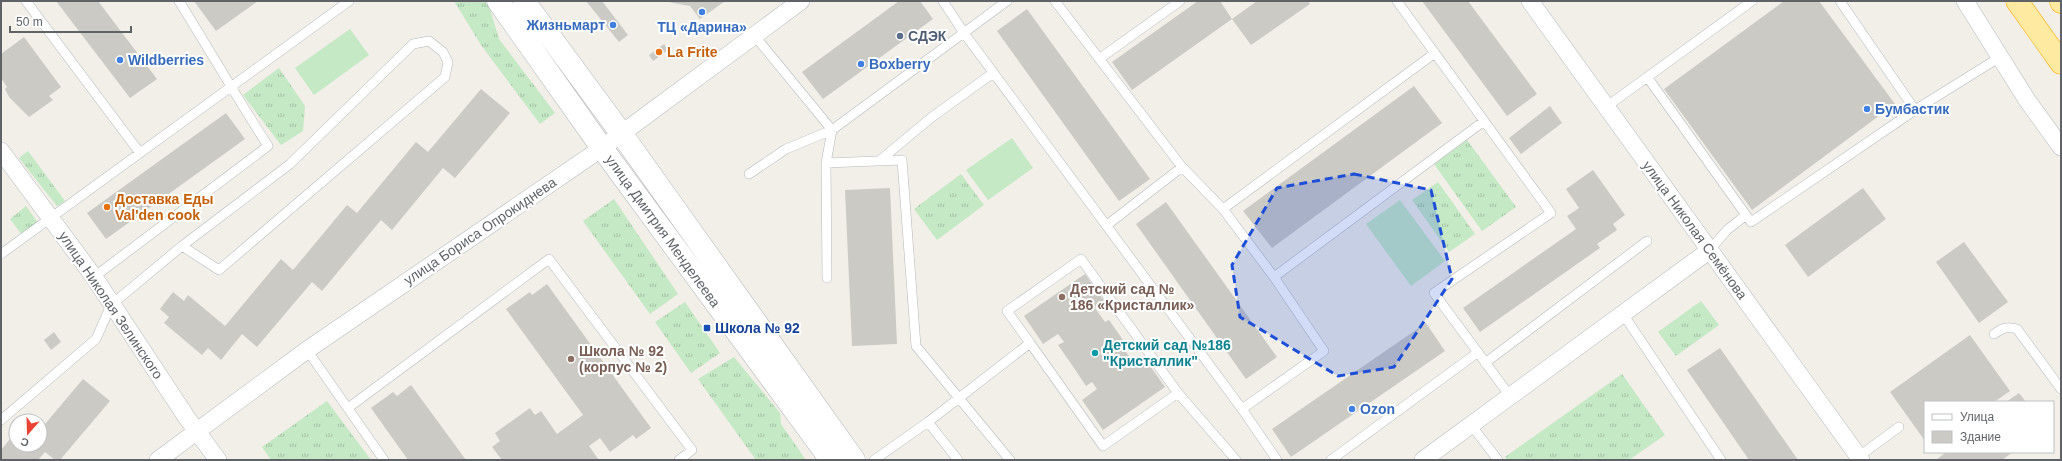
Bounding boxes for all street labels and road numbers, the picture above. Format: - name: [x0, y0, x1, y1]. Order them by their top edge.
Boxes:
- street label: улица Дмитрия Менделеева: [602, 152, 724, 310]
- street label: улица Николая Семёнова: [1639, 158, 1751, 303]
- street label: улица Бориса Опрокиднева: [401, 174, 559, 288]
- street label: улица Николая Зелинского: [56, 228, 167, 382]

